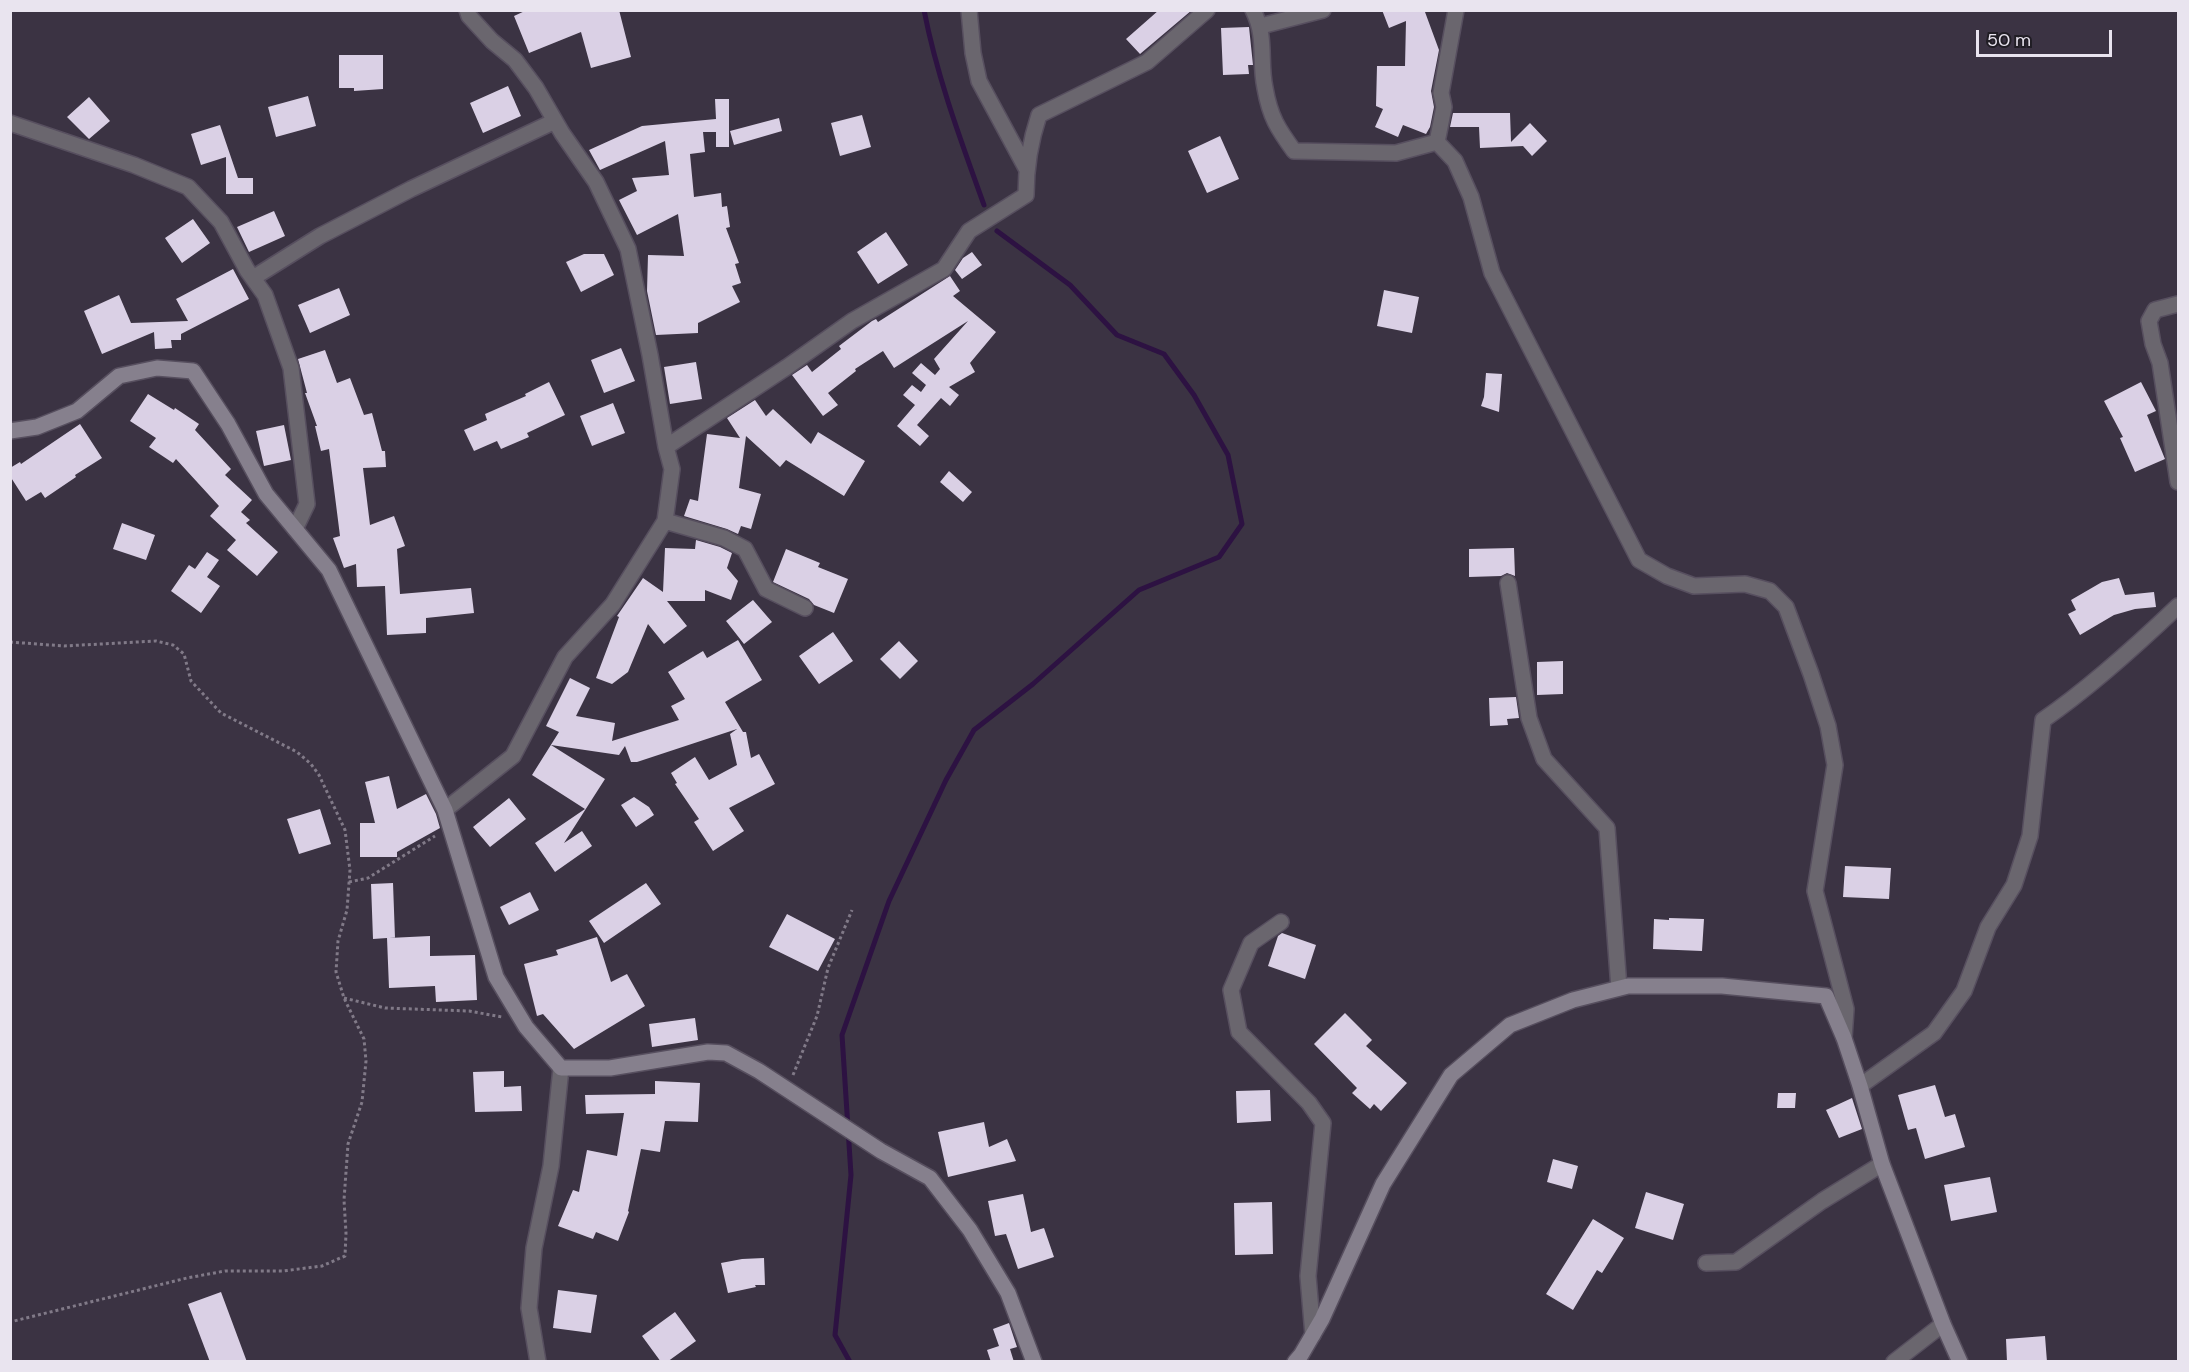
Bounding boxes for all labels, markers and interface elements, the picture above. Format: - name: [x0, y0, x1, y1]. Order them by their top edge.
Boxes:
- scale bar: [1979, 18, 2116, 56]
- text: 50 m: [1987, 28, 2031, 52]

